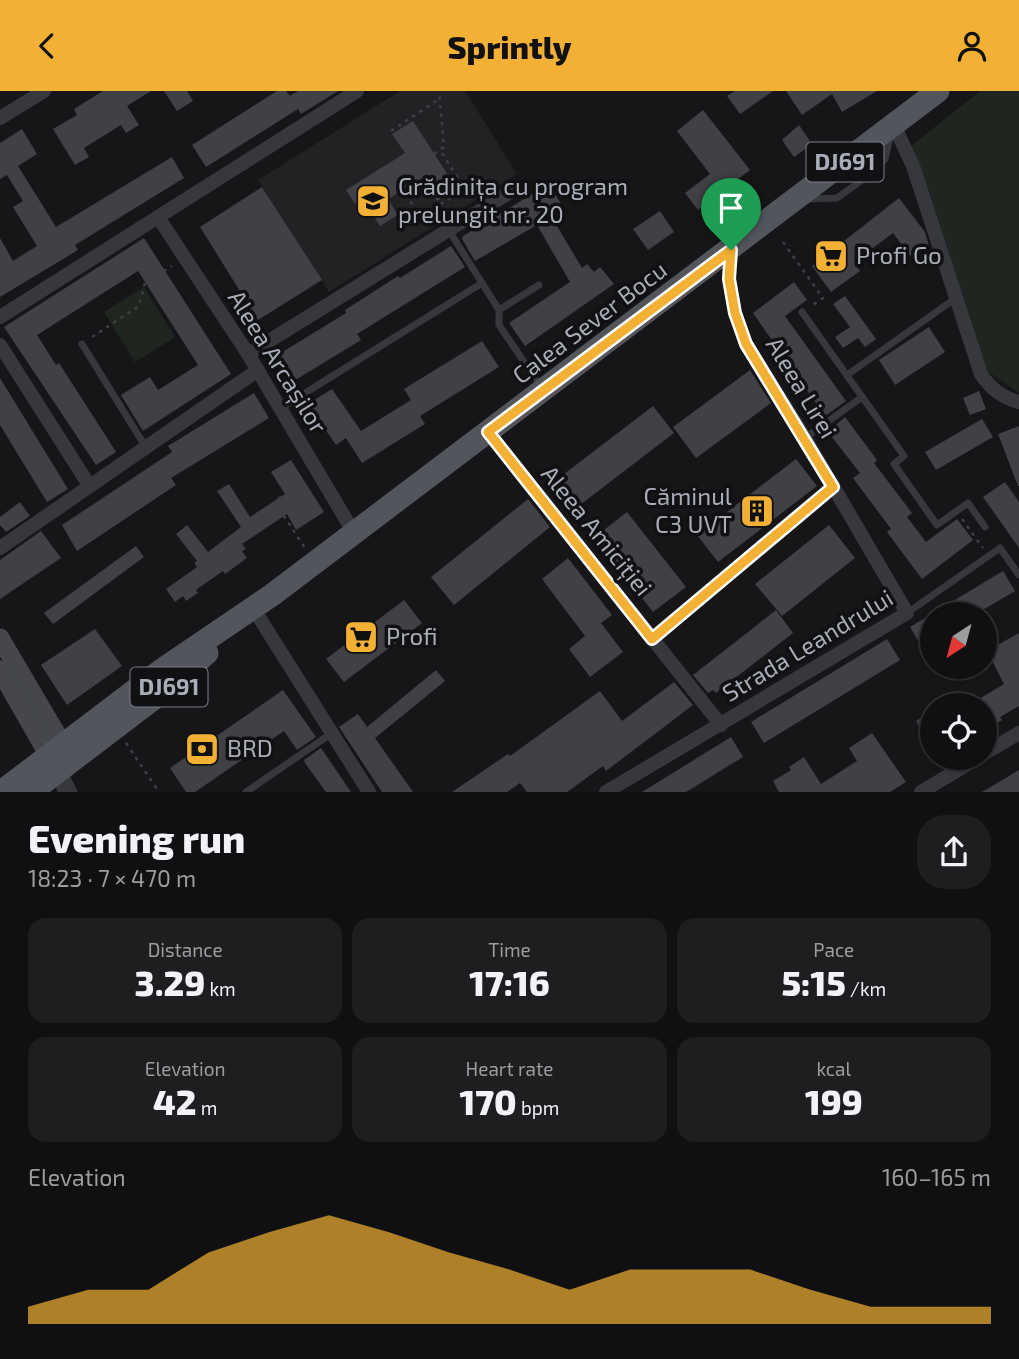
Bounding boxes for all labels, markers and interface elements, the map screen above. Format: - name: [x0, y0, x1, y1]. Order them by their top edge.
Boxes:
- icon: back: [28, 27, 66, 65]
- text: Sprintly: [447, 27, 572, 65]
- icon: person: [953, 27, 991, 65]
- road number: DJ691: [806, 143, 884, 181]
- place label: Grădinița cu program prelungit nr. 20: [398, 171, 628, 228]
- pin: [701, 178, 761, 250]
- school or university icon: Grădinița cu program prelungit nr. 20: [354, 182, 392, 220]
- icon: arrive: [712, 189, 750, 227]
- supermarket icon: Profi Go: [812, 237, 850, 275]
- place label: Profi Go: [856, 240, 942, 269]
- street label: Calea Sever Bocu: [506, 254, 672, 389]
- street label: Aleea Arcașilor: [221, 284, 334, 440]
- street label: Aleea Lirei: [761, 331, 844, 443]
- street label: Aleea Amiciției: [534, 459, 659, 602]
- place label: Căminul C3 UVT: [643, 481, 732, 538]
- building icon: Căminul C3 UVT: [738, 492, 776, 530]
- street label: Strada Leandrului: [717, 582, 898, 707]
- north arrow: [920, 602, 998, 679]
- map controls: [920, 602, 997, 770]
- supermarket icon: Profi: [342, 618, 380, 656]
- place label: Profi: [386, 621, 438, 650]
- road number: DJ691: [130, 667, 208, 707]
- button: locate: [920, 693, 997, 770]
- bank icon: BRD: [183, 730, 221, 768]
- place label: BRD: [227, 733, 273, 762]
- text: Evening run: [28, 815, 245, 861]
- button: share: [917, 815, 991, 889]
- text: 18:23 · 7 × 470 m: [28, 864, 196, 892]
- text: Distance: [148, 938, 223, 961]
- text: Time: [488, 938, 531, 961]
- text: Pace: [813, 938, 854, 961]
- text: 3.29: [135, 961, 205, 1003]
- text: 17:16: [469, 961, 550, 1003]
- text: 5:15: [781, 961, 846, 1003]
- text: km: [205, 977, 236, 1000]
- text: /km: [846, 977, 886, 1000]
- text: Elevation: [145, 1057, 225, 1080]
- text: Heart rate: [466, 1057, 553, 1080]
- text: kcal: [816, 1057, 851, 1080]
- text: 42: [153, 1080, 196, 1122]
- text: 170: [460, 1080, 517, 1122]
- text: 199: [805, 1080, 863, 1122]
- text: m: [196, 1096, 217, 1119]
- text: bpm: [517, 1096, 559, 1119]
- text: Elevation: [28, 1163, 126, 1191]
- text: 160–165 m: [882, 1163, 991, 1191]

